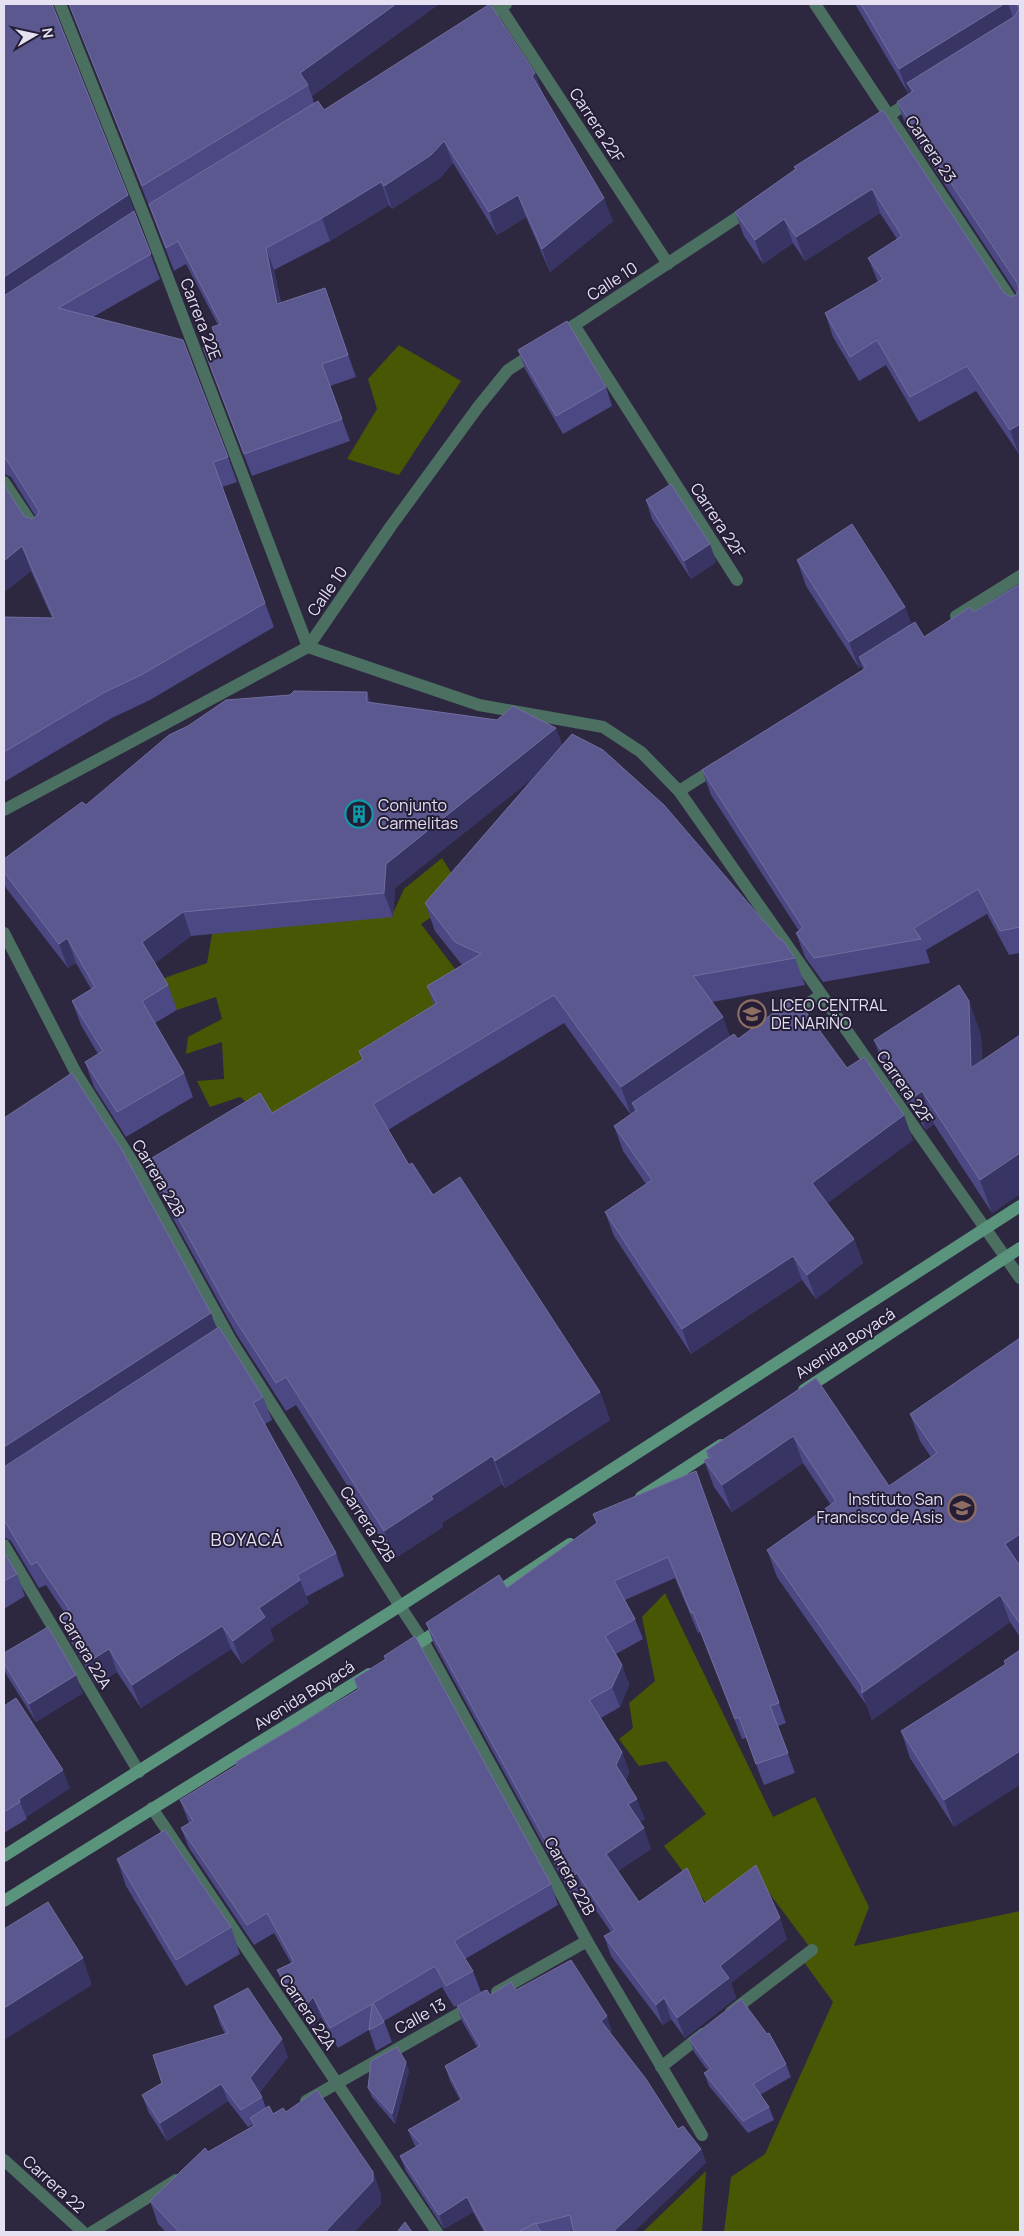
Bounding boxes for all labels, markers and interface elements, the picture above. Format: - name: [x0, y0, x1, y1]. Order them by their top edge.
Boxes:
- north arrow: [10, 10, 60, 60]
- text: N: [38, 26, 59, 39]
- street label: Carrera 22F: [565, 83, 629, 167]
- street label: Carrera 23: [900, 111, 962, 187]
- street label: Calle 10: [582, 256, 642, 306]
- street label: Carrera 22E: [175, 275, 227, 363]
- street label: Carrera 22F: [686, 478, 750, 562]
- street label: Calle 10: [302, 562, 352, 620]
- place label: Conjunto Carmelitas: [378, 794, 458, 834]
- building icon: Conjunto Carmelitas: [344, 799, 374, 829]
- place label: LICEO CENTRAL DE NARIÑO: [771, 994, 887, 1034]
- school or university icon: LICEO CENTRAL DE NARIÑO: [737, 999, 767, 1029]
- street label: Carrera 22F: [872, 1046, 938, 1128]
- street label: Carrera 22B: [127, 1135, 191, 1221]
- street label: Avenida Boyacá: [791, 1302, 899, 1384]
- street label: Carrera 22B: [335, 1482, 401, 1566]
- place label: Instituto San Francisco de Asis: [816, 1488, 943, 1528]
- school or university icon: Instituto San Francisco de Asis: [947, 1493, 977, 1523]
- district label: BOYACÁ: [210, 1527, 284, 1551]
- street label: Carrera 22A: [53, 1607, 117, 1693]
- street label: Avenida Boyacá: [249, 1655, 359, 1735]
- street label: Carrera 22B: [539, 1833, 601, 1919]
- street label: Carrera 22A: [275, 1970, 341, 2054]
- street label: Calle 13: [390, 1993, 450, 2039]
- street label: Carrera 22: [18, 2150, 90, 2218]

